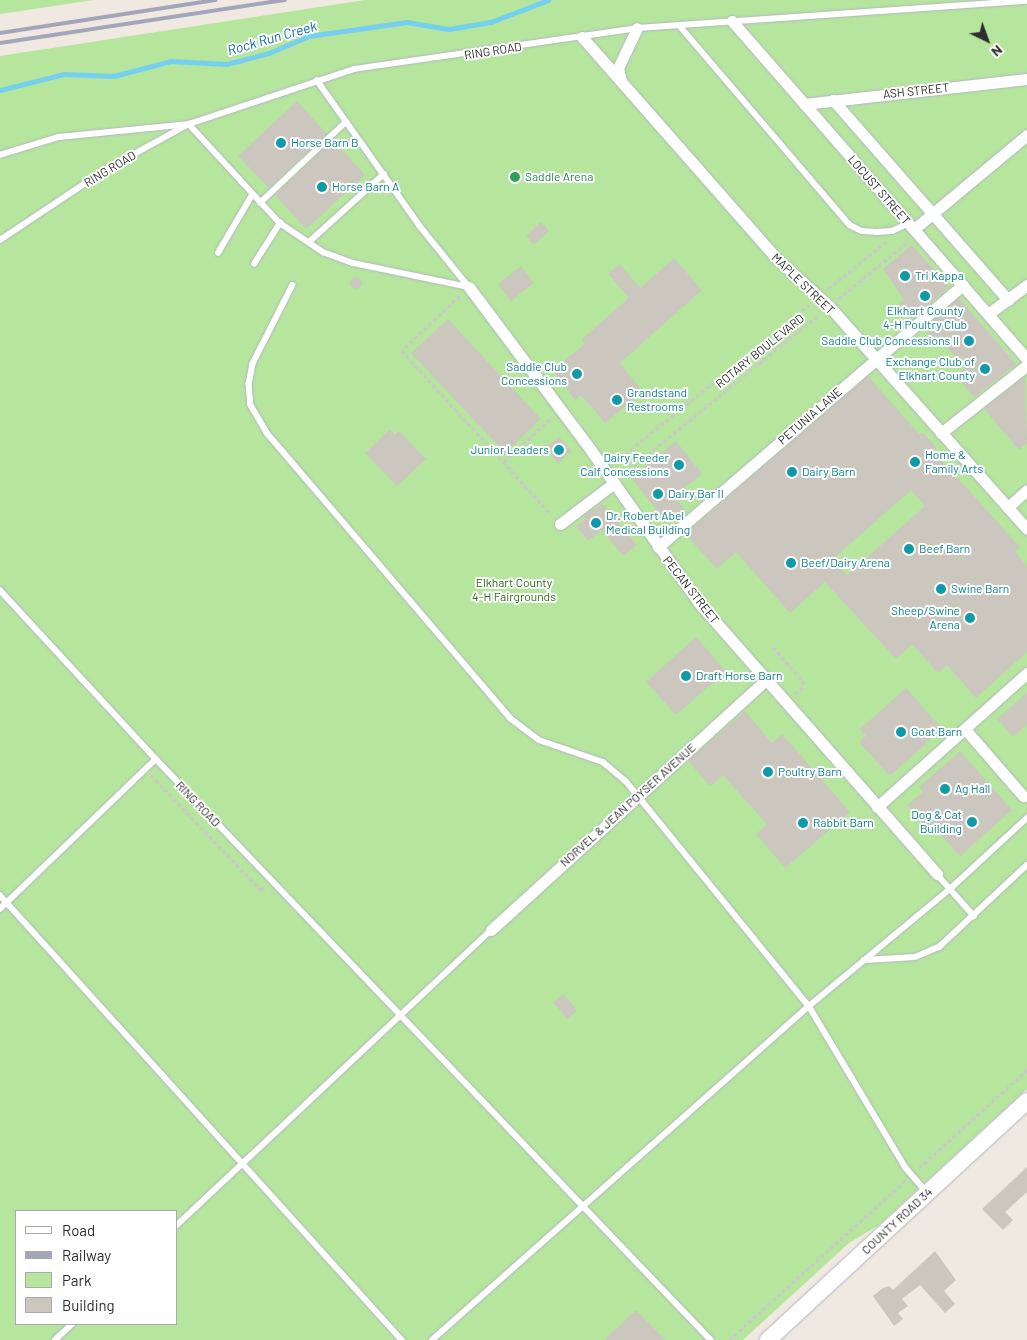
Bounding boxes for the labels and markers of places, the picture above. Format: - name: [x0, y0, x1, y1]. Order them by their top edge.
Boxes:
- place label: Horse Barn B: [291, 136, 359, 150]
- marker: Horse Barn B: [275, 137, 287, 149]
- place label: Saddle Arena: [525, 170, 593, 184]
- marker: Saddle Arena: [509, 171, 521, 183]
- place label: Horse Barn A: [332, 180, 399, 194]
- marker: Horse Barn A: [316, 181, 328, 193]
- place label: Tri Kappa: [915, 269, 964, 283]
- marker: Tri Kappa: [899, 270, 911, 282]
- marker: Elkhart County 4-H Poultry Club: [919, 290, 931, 302]
- place label: Elkhart County 4-H Poultry Club: [883, 304, 967, 332]
- place label: Saddle Club Concessions II: [821, 334, 959, 348]
- marker: Saddle Club Concessions II: [963, 335, 975, 347]
- place label: Exchange Club of Elkhart County: [886, 355, 975, 383]
- place label: Saddle Club Concessions: [501, 360, 567, 388]
- marker: Exchange Club of Elkhart County: [979, 363, 991, 375]
- marker: Saddle Club Concessions: [571, 368, 583, 380]
- place label: Grandstand Restrooms: [627, 386, 687, 414]
- marker: Grandstand Restrooms: [611, 394, 623, 406]
- place label: Junior Leaders: [470, 443, 549, 457]
- marker: Junior Leaders: [553, 444, 565, 456]
- place label: Home & Family Arts: [925, 448, 983, 476]
- place label: Dairy Feeder Calf Concessions: [580, 451, 669, 479]
- marker: Home & Family Arts: [909, 456, 921, 468]
- marker: Dairy Feeder Calf Concessions: [673, 459, 685, 471]
- place label: Dairy Barn: [802, 465, 856, 479]
- marker: Dairy Barn: [786, 466, 798, 478]
- place label: Dairy Bar II: [668, 487, 724, 501]
- marker: Dairy Bar II: [652, 488, 664, 500]
- place label: Dr. Robert Abel Medical Building: [606, 509, 690, 537]
- marker: Dr. Robert Abel Medical Building: [590, 517, 602, 529]
- place label: Beef Barn: [919, 542, 970, 556]
- marker: Beef Barn: [903, 543, 915, 555]
- place label: Beef/Dairy Arena: [801, 556, 890, 570]
- marker: Beef/Dairy Arena: [785, 557, 797, 569]
- place label: Swine Barn: [951, 582, 1009, 596]
- marker: Swine Barn: [935, 583, 947, 595]
- place label: Sheep/Swine Arena: [891, 604, 960, 632]
- marker: Sheep/Swine Arena: [964, 612, 976, 624]
- place label: Draft Horse Barn: [696, 669, 783, 683]
- marker: Draft Horse Barn: [680, 670, 692, 682]
- place label: Goat Barn: [911, 725, 962, 739]
- marker: Goat Barn: [895, 726, 907, 738]
- place label: Poultry Barn: [778, 765, 842, 779]
- marker: Poultry Barn: [762, 766, 774, 778]
- place label: Ag Hall: [955, 782, 990, 796]
- marker: Ag Hall: [939, 783, 951, 795]
- place label: Dog & Cat Building: [911, 808, 962, 836]
- place label: Rabbit Barn: [813, 816, 874, 830]
- marker: Dog & Cat Building: [966, 816, 978, 828]
- marker: Rabbit Barn: [797, 817, 809, 829]

